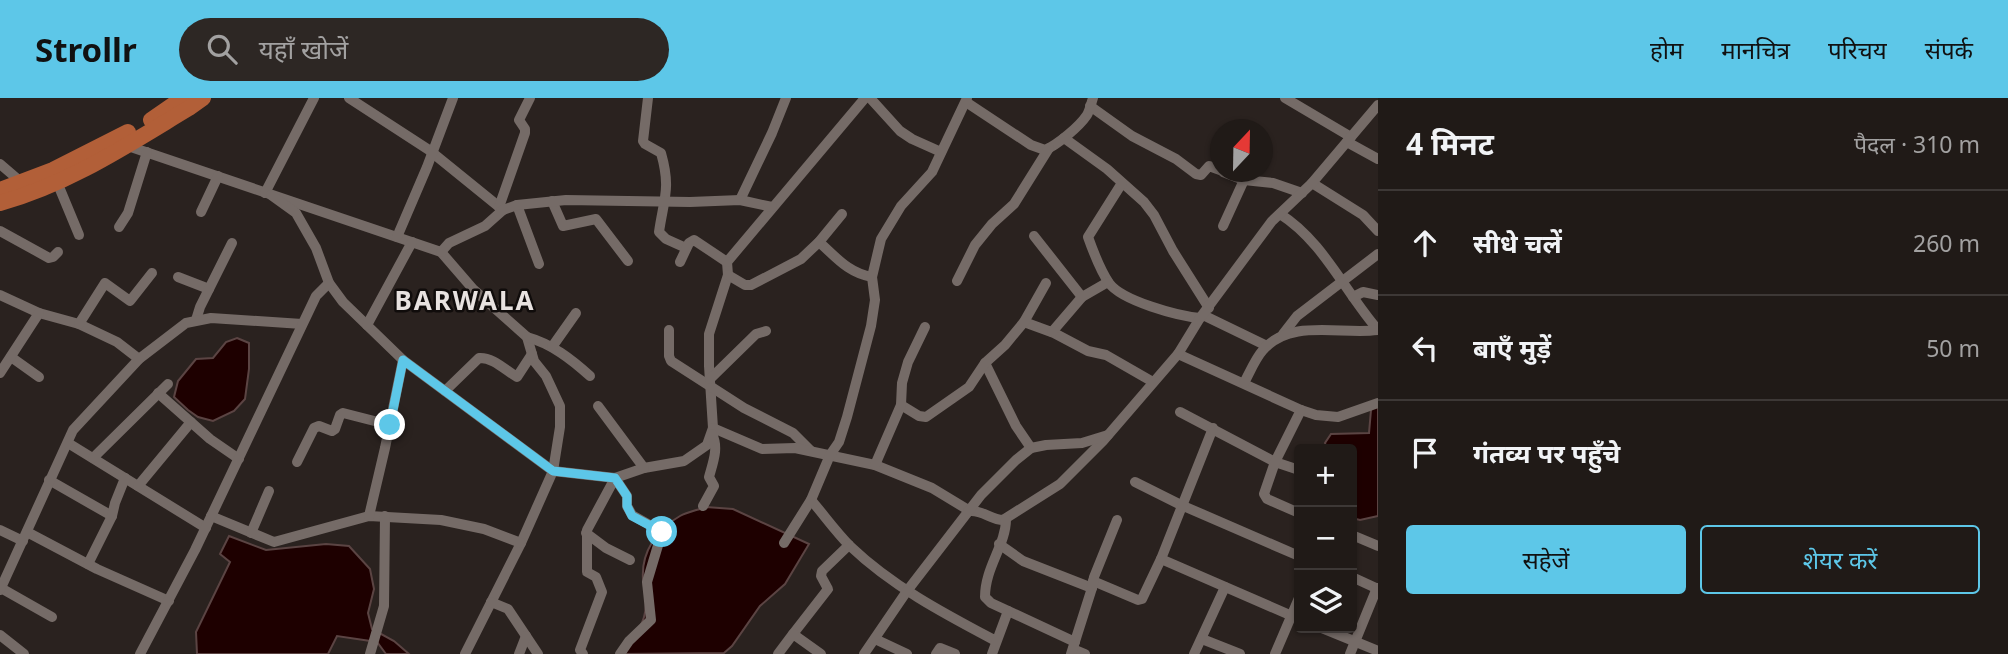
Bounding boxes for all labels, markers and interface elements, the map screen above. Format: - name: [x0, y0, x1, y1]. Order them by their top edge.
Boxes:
- search box: [179, 18, 669, 81]
- text: Strollr: [35, 27, 137, 72]
- icon: search: [203, 30, 241, 68]
- text: यहाँ खोजें: [259, 31, 348, 67]
- text: होम: [1650, 33, 1683, 66]
- text: मानचित्र: [1721, 33, 1790, 66]
- text: परिचय: [1828, 33, 1887, 66]
- text: संपर्क: [1925, 33, 1973, 66]
- north arrow: [1210, 119, 1273, 182]
- text: 4 मिनट: [1406, 123, 1494, 164]
- text: पैदल · 310 m: [1854, 128, 1980, 160]
- icon: ahead: [1406, 224, 1444, 262]
- text: सीधे चलें: [1473, 225, 1562, 261]
- text: 260 m: [1913, 227, 1980, 259]
- district label: BARWALA: [395, 282, 535, 318]
- icon: left: [1406, 329, 1444, 367]
- text: बाएँ मुड़ें: [1473, 330, 1551, 366]
- text: 50 m: [1926, 332, 1980, 364]
- route end: [374, 409, 405, 440]
- icon: arrive: [1406, 434, 1444, 472]
- text: गंतव्य पर पहुँचे: [1473, 435, 1620, 471]
- map controls: [1294, 444, 1357, 633]
- button: +: [1294, 444, 1357, 507]
- button: −: [1294, 507, 1357, 570]
- route start: [646, 516, 677, 547]
- button: सहेजें: [1406, 525, 1686, 594]
- button: शेयर करें: [1700, 525, 1980, 594]
- button: layers: [1294, 570, 1357, 633]

